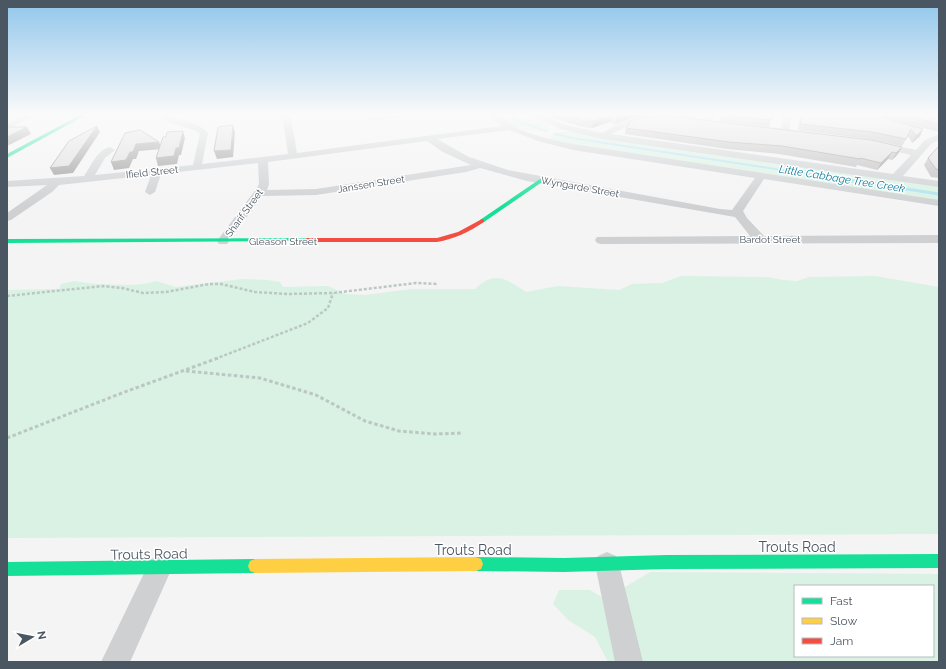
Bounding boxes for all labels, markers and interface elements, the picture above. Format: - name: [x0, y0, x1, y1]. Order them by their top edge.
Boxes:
- water label: Little Cabbage Tree Creek: [778, 163, 906, 195]
- street label: Ifield Street: [125, 164, 179, 180]
- street label: Janssen Street: [337, 173, 406, 195]
- street label: Wyngarde Street: [540, 175, 620, 199]
- street label: Sharif Street: [223, 186, 265, 239]
- street label: Bardot Street: [739, 234, 801, 245]
- street label: Gleason Street: [249, 236, 318, 247]
- street label: Trouts Road: [758, 539, 836, 555]
- street label: Trouts Road: [434, 542, 512, 558]
- street label: Trouts Road: [110, 545, 188, 563]
- legend: [794, 585, 934, 657]
- text: Fast: [830, 594, 853, 608]
- text: Slow: [830, 614, 857, 628]
- north arrow: [12, 617, 52, 657]
- text: N: [34, 630, 48, 641]
- text: Jam: [830, 634, 853, 648]

